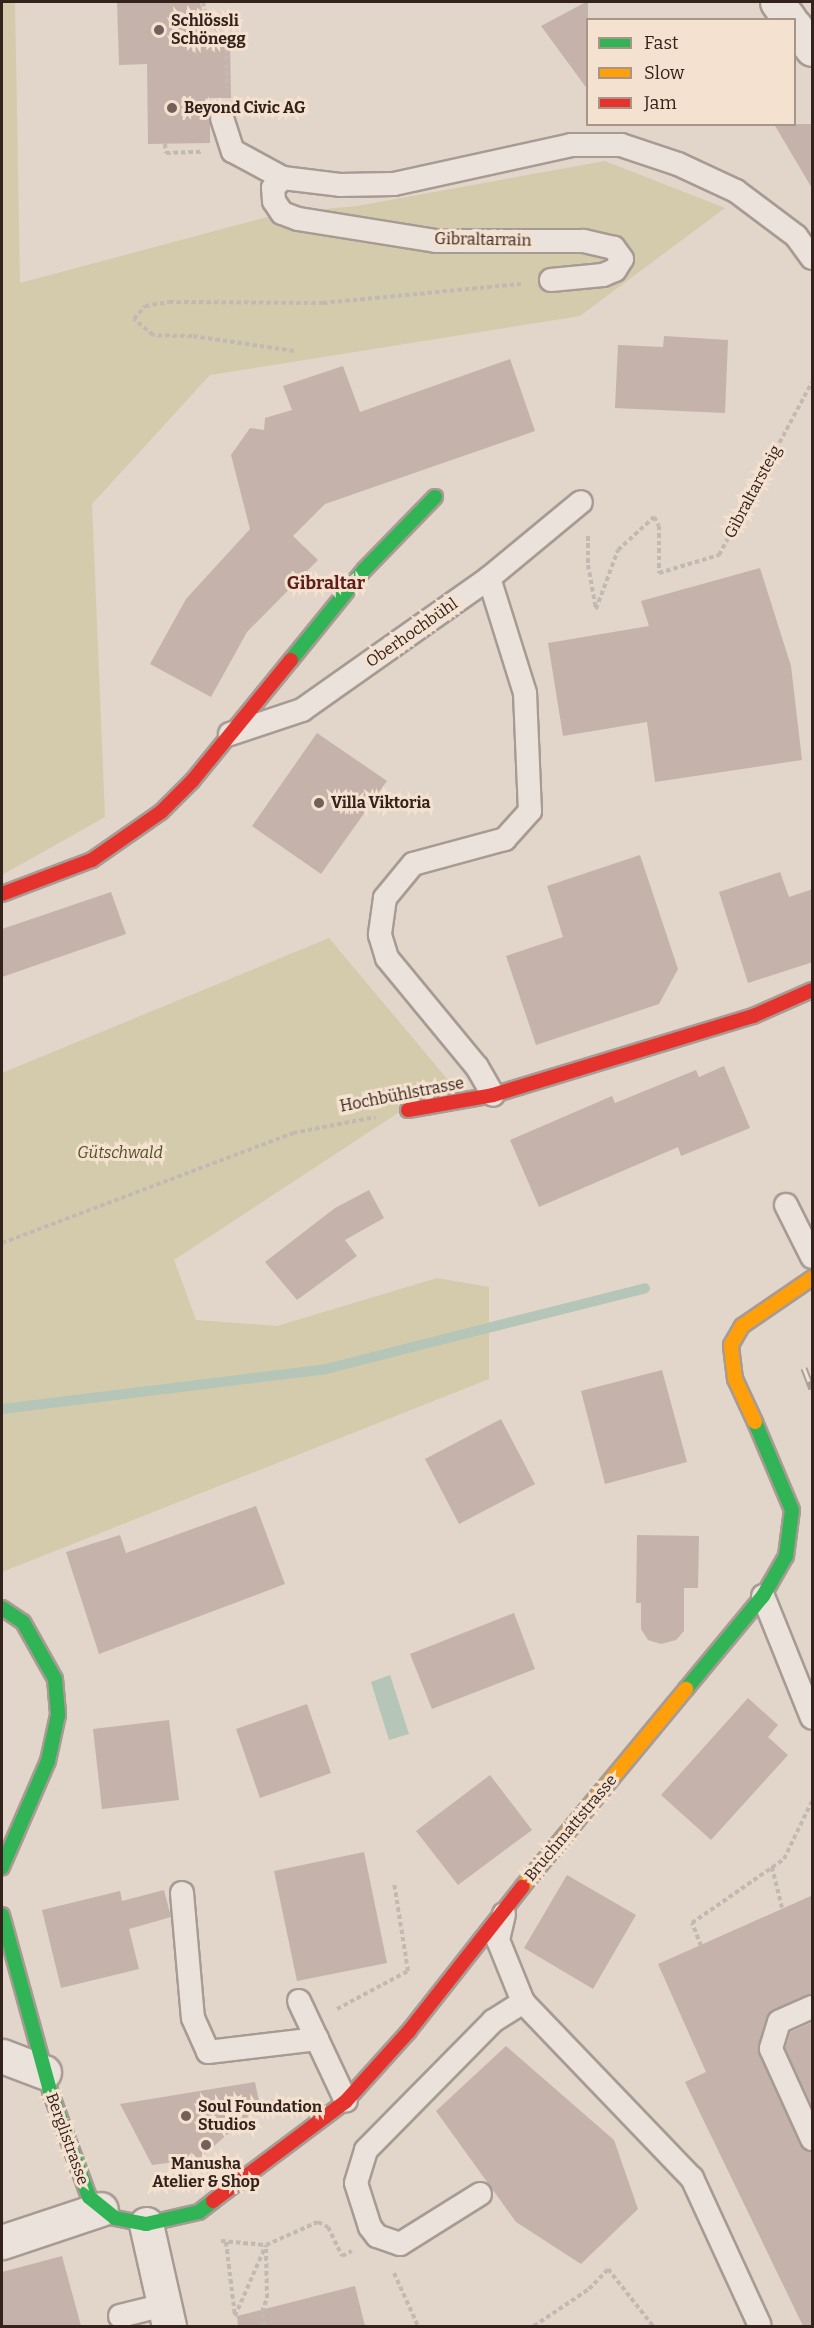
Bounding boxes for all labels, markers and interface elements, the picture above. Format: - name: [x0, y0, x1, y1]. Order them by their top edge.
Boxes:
- place label: Schlössli Schönegg: [171, 11, 246, 49]
- legend: [586, 18, 796, 126]
- marker: Schlössli Schönegg: [152, 23, 166, 37]
- text: Fast: [644, 32, 679, 54]
- text: Slow: [644, 62, 684, 84]
- text: Jam: [644, 92, 677, 114]
- place label: Beyond Civic AG: [184, 98, 305, 118]
- marker: Beyond Civic AG: [165, 101, 179, 115]
- street label: Gibraltarrain: [434, 230, 532, 250]
- street label: Gibraltarsteig: [720, 442, 786, 542]
- district label: Gibraltar: [287, 572, 365, 594]
- street label: Oberhochbühl: [363, 594, 461, 672]
- place label: Villa Viktoria: [331, 793, 430, 813]
- marker: Villa Viktoria: [312, 796, 326, 810]
- street label: Hochbühlstrasse: [338, 1074, 466, 1116]
- park label: Gütschwald: [77, 1143, 163, 1163]
- street label: Bruchmattstrasse: [521, 1771, 621, 1885]
- street label: Berglistrasse: [41, 2090, 93, 2188]
- place label: Soul Foundation Studios: [198, 2097, 322, 2135]
- marker: Soul Foundation Studios: [179, 2109, 193, 2123]
- marker: Manusha Atelier & Shop: [199, 2138, 213, 2152]
- place label: Manusha Atelier & Shop: [152, 2154, 260, 2192]

